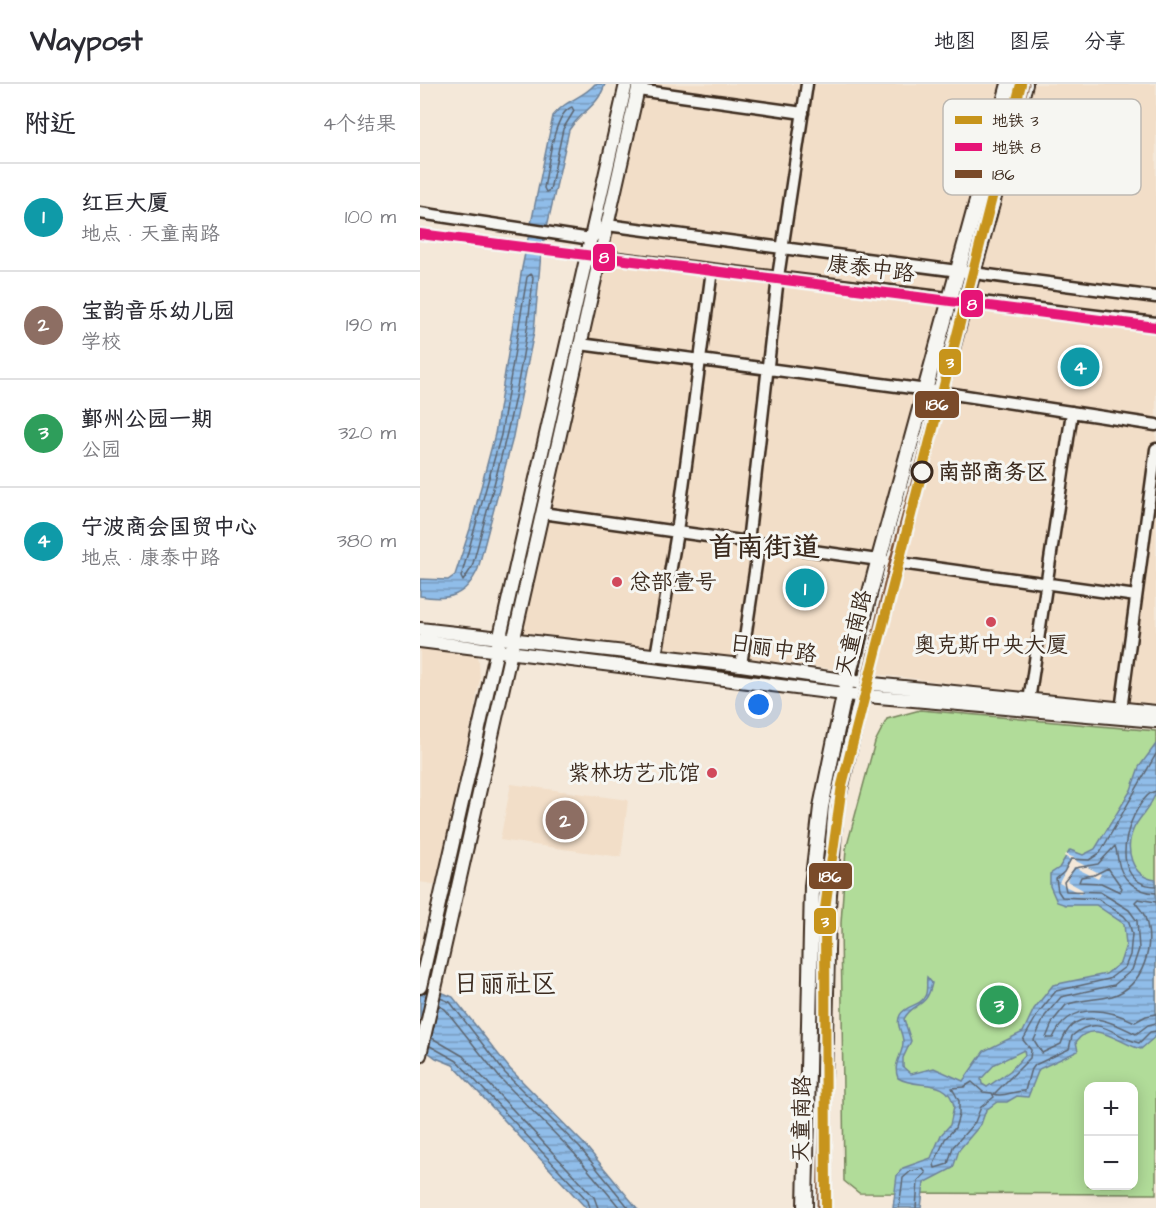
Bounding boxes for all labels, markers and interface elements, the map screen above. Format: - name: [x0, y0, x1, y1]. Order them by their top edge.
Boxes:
- text: Waypost: [30, 22, 143, 61]
- text: 地图: [934, 27, 976, 56]
- text: 图层: [1009, 27, 1051, 56]
- text: 分享: [1084, 27, 1126, 56]
- legend: [943, 99, 1141, 195]
- text: 附近: [24, 106, 76, 142]
- text: 4个结果: [322, 110, 396, 138]
- text: 地铁 3: [992, 110, 1039, 132]
- text: 地铁 8: [992, 137, 1041, 159]
- text: 186: [992, 164, 1014, 186]
- text: 红巨大厦: [81, 188, 169, 219]
- text: 1: [42, 203, 45, 231]
- text: 100 m: [345, 203, 396, 231]
- text: 地点 · 天童南路: [81, 220, 220, 248]
- line badge: 8: [592, 243, 616, 272]
- text: 8: [599, 247, 610, 269]
- street label: 康泰中路: [825, 248, 917, 290]
- line badge: 8: [960, 289, 984, 318]
- text: 8: [967, 294, 978, 316]
- text: 宝韵音乐幼儿园: [81, 296, 235, 327]
- text: 2: [38, 311, 49, 339]
- text: 190 m: [346, 311, 396, 339]
- text: 学校: [81, 328, 121, 356]
- pin: 4: [1060, 344, 1100, 390]
- line badge: 3: [938, 348, 962, 376]
- text: 3: [945, 352, 955, 374]
- line badge: 186: [914, 390, 960, 419]
- text: 186: [926, 394, 948, 416]
- text: 鄞州公园一期: [81, 404, 213, 435]
- text: 3: [38, 419, 49, 447]
- text: 320 m: [338, 419, 396, 447]
- text: 公园: [81, 436, 121, 464]
- place label: 南部商务区: [938, 457, 1048, 488]
- marker: 南部商务区: [911, 461, 933, 483]
- text: 宁波商会国贸中心: [81, 512, 257, 543]
- text: 4: [37, 527, 50, 555]
- text: 380 m: [337, 527, 396, 555]
- district label: 首南街道: [708, 528, 820, 567]
- text: 地点 · 康泰中路: [81, 544, 220, 572]
- pin: 1: [786, 566, 824, 610]
- place label: 总部壹号: [629, 567, 717, 598]
- marker: 总部壹号: [610, 575, 624, 589]
- street label: 天童南路: [828, 587, 880, 679]
- marker: 奥克斯中央大厦: [984, 615, 998, 629]
- street label: 日丽中路: [727, 628, 819, 670]
- place label: 奥克斯中央大厦: [914, 630, 1068, 661]
- your location: [744, 690, 773, 719]
- place label: 紫林坊艺术馆: [568, 758, 700, 789]
- marker: 紫林坊艺术馆: [705, 766, 719, 780]
- pin: 2: [546, 798, 584, 842]
- line badge: 186: [808, 862, 853, 890]
- text: 186: [819, 866, 841, 888]
- line badge: 3: [813, 907, 837, 935]
- text: 3: [820, 911, 830, 933]
- district label: 日丽社区: [453, 966, 557, 1002]
- pin: 3: [980, 982, 1018, 1028]
- street label: 天童南路: [786, 1075, 818, 1163]
- map controls: [1084, 1082, 1138, 1190]
- button: +: [1084, 1082, 1138, 1136]
- button: −: [1084, 1136, 1138, 1190]

